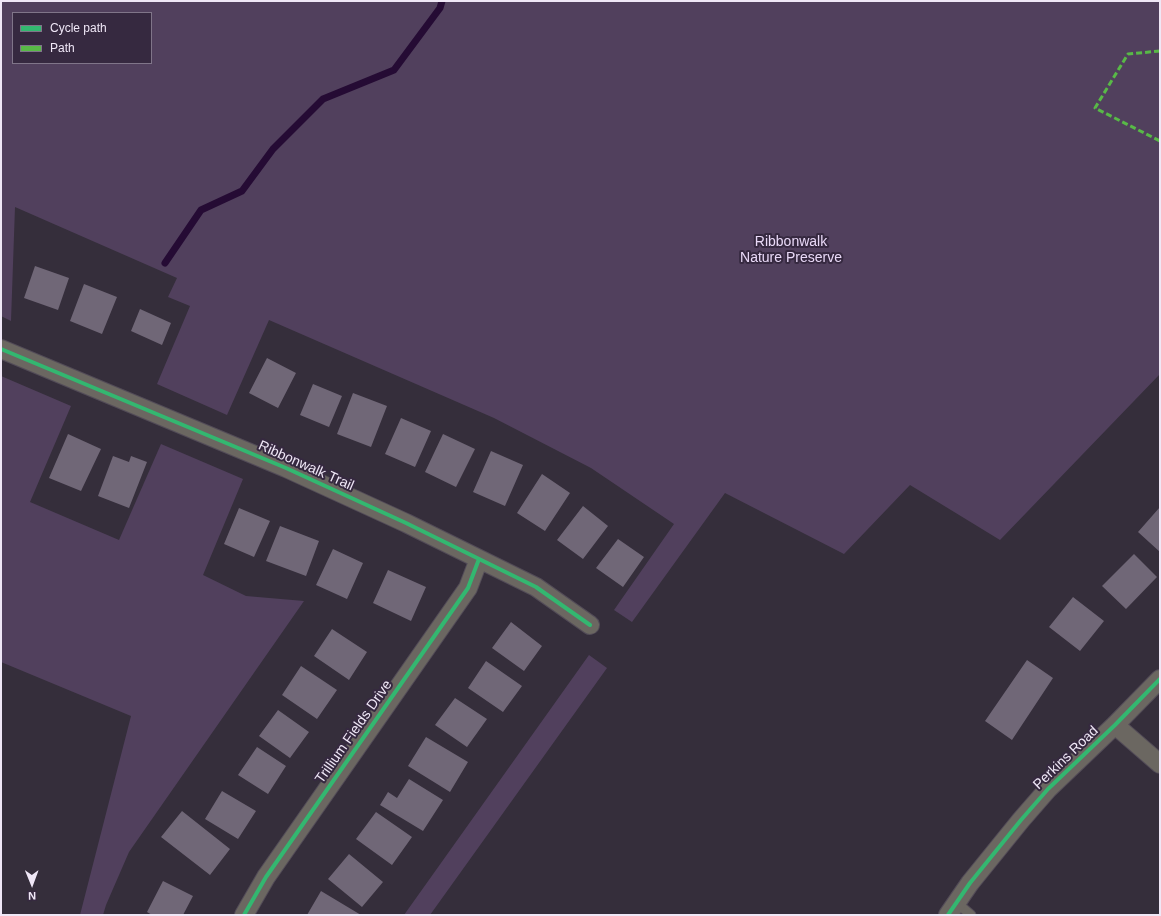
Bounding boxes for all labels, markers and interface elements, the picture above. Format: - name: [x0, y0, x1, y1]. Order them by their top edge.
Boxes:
- legend: [12, 12, 152, 64]
- text: Cycle path: [50, 21, 107, 35]
- text: Path: [50, 41, 75, 55]
- park label: Ribbonwalk Nature Preserve: [740, 234, 842, 266]
- street label: Ribbonwalk Trail: [256, 437, 356, 495]
- street label: Trillium Fields Drive: [312, 677, 396, 787]
- street label: Perkins Road: [1030, 723, 1102, 793]
- north arrow: [12, 864, 52, 904]
- text: N: [28, 890, 36, 902]

